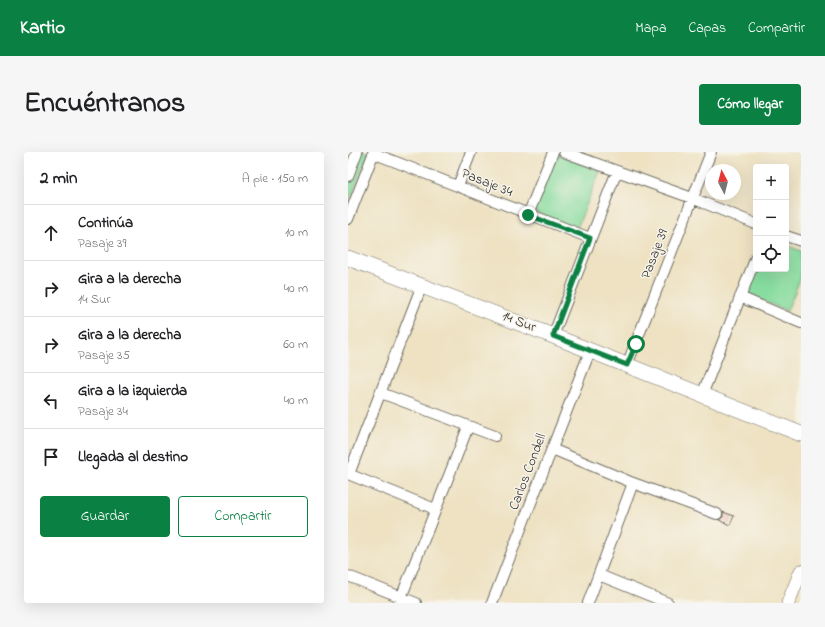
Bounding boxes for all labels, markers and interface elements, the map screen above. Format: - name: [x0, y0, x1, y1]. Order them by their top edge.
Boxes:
- text: Kartio: [20, 15, 65, 42]
- text: Mapa: [635, 18, 667, 39]
- text: Capas: [689, 18, 726, 39]
- text: Compartir: [748, 18, 805, 39]
- text: Encuéntranos: [24, 84, 185, 125]
- button: Cómo llegar: [699, 84, 801, 125]
- street label: Pasaje 34: [458, 163, 516, 203]
- north arrow: [705, 164, 741, 200]
- map controls: [753, 164, 789, 272]
- button: +: [753, 164, 789, 200]
- text: 2 min: [40, 166, 77, 191]
- text: A pie · 150 m: [242, 169, 308, 188]
- button: −: [753, 200, 789, 236]
- route end: [519, 206, 537, 224]
- text: Continúa: [78, 212, 133, 234]
- icon: ahead: [40, 222, 62, 244]
- text: 10 m: [285, 223, 308, 242]
- street label: Pasaje 39: [636, 225, 674, 282]
- text: Pasaje 39: [78, 234, 126, 253]
- button: locate: [753, 236, 789, 272]
- text: Gira a la derecha: [78, 268, 181, 290]
- icon: right: [40, 278, 62, 300]
- text: 40 m: [284, 279, 308, 298]
- text: 14 Sur: [78, 290, 111, 309]
- street label: 14 Sur: [499, 306, 540, 338]
- text: Gira a la derecha: [78, 324, 181, 346]
- icon: right: [40, 334, 62, 356]
- text: 60 m: [283, 335, 308, 354]
- route start: [627, 335, 645, 353]
- text: Pasaje 35: [78, 346, 130, 365]
- text: Gira a la izquierda: [78, 380, 187, 402]
- icon: left: [40, 390, 62, 412]
- text: 40 m: [284, 391, 308, 410]
- text: Pasaje 34: [78, 402, 128, 421]
- street label: Carlos Condell: [504, 431, 552, 513]
- icon: arrive: [40, 446, 62, 468]
- text: Llegada al destino: [78, 446, 188, 468]
- button: Guardar: [40, 496, 170, 537]
- button: Compartir: [178, 496, 308, 537]

